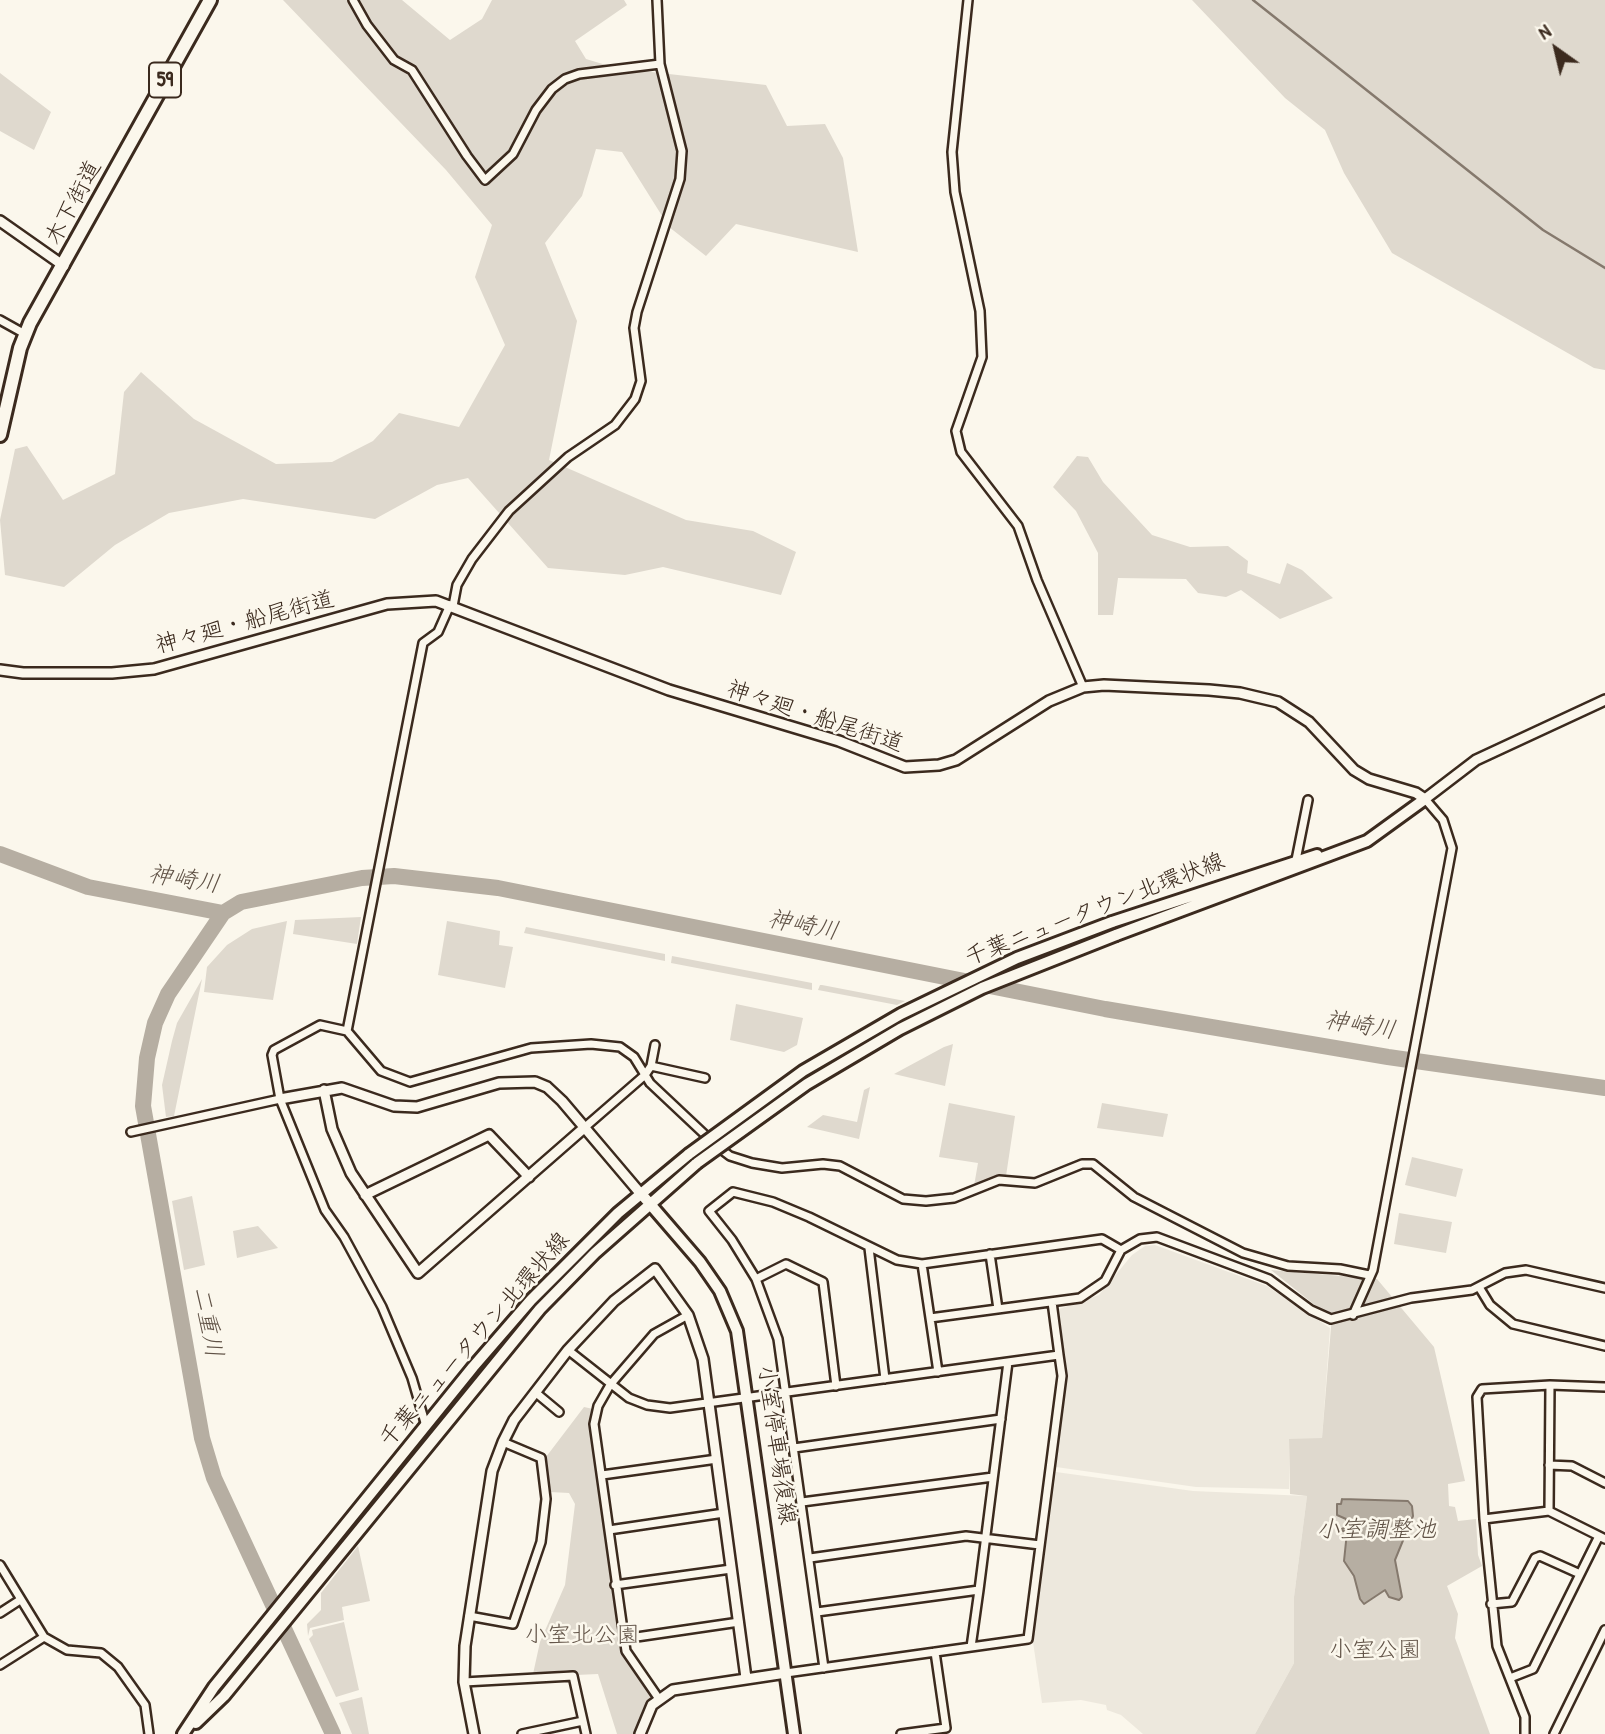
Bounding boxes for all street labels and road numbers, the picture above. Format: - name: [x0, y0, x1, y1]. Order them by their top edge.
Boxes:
- road number: 59: [149, 62, 181, 98]
- street label: 木下街道: [40, 156, 108, 250]
- street label: 神々廻・船尾街道: [153, 586, 337, 660]
- street label: 神々廻・船尾街道: [723, 675, 907, 759]
- street label: 千葉ニュータウン北環状線: [961, 848, 1229, 972]
- street label: 千葉ニュータウン北環状線: [374, 1227, 576, 1453]
- street label: 小室停車場復線: [751, 1363, 801, 1527]

